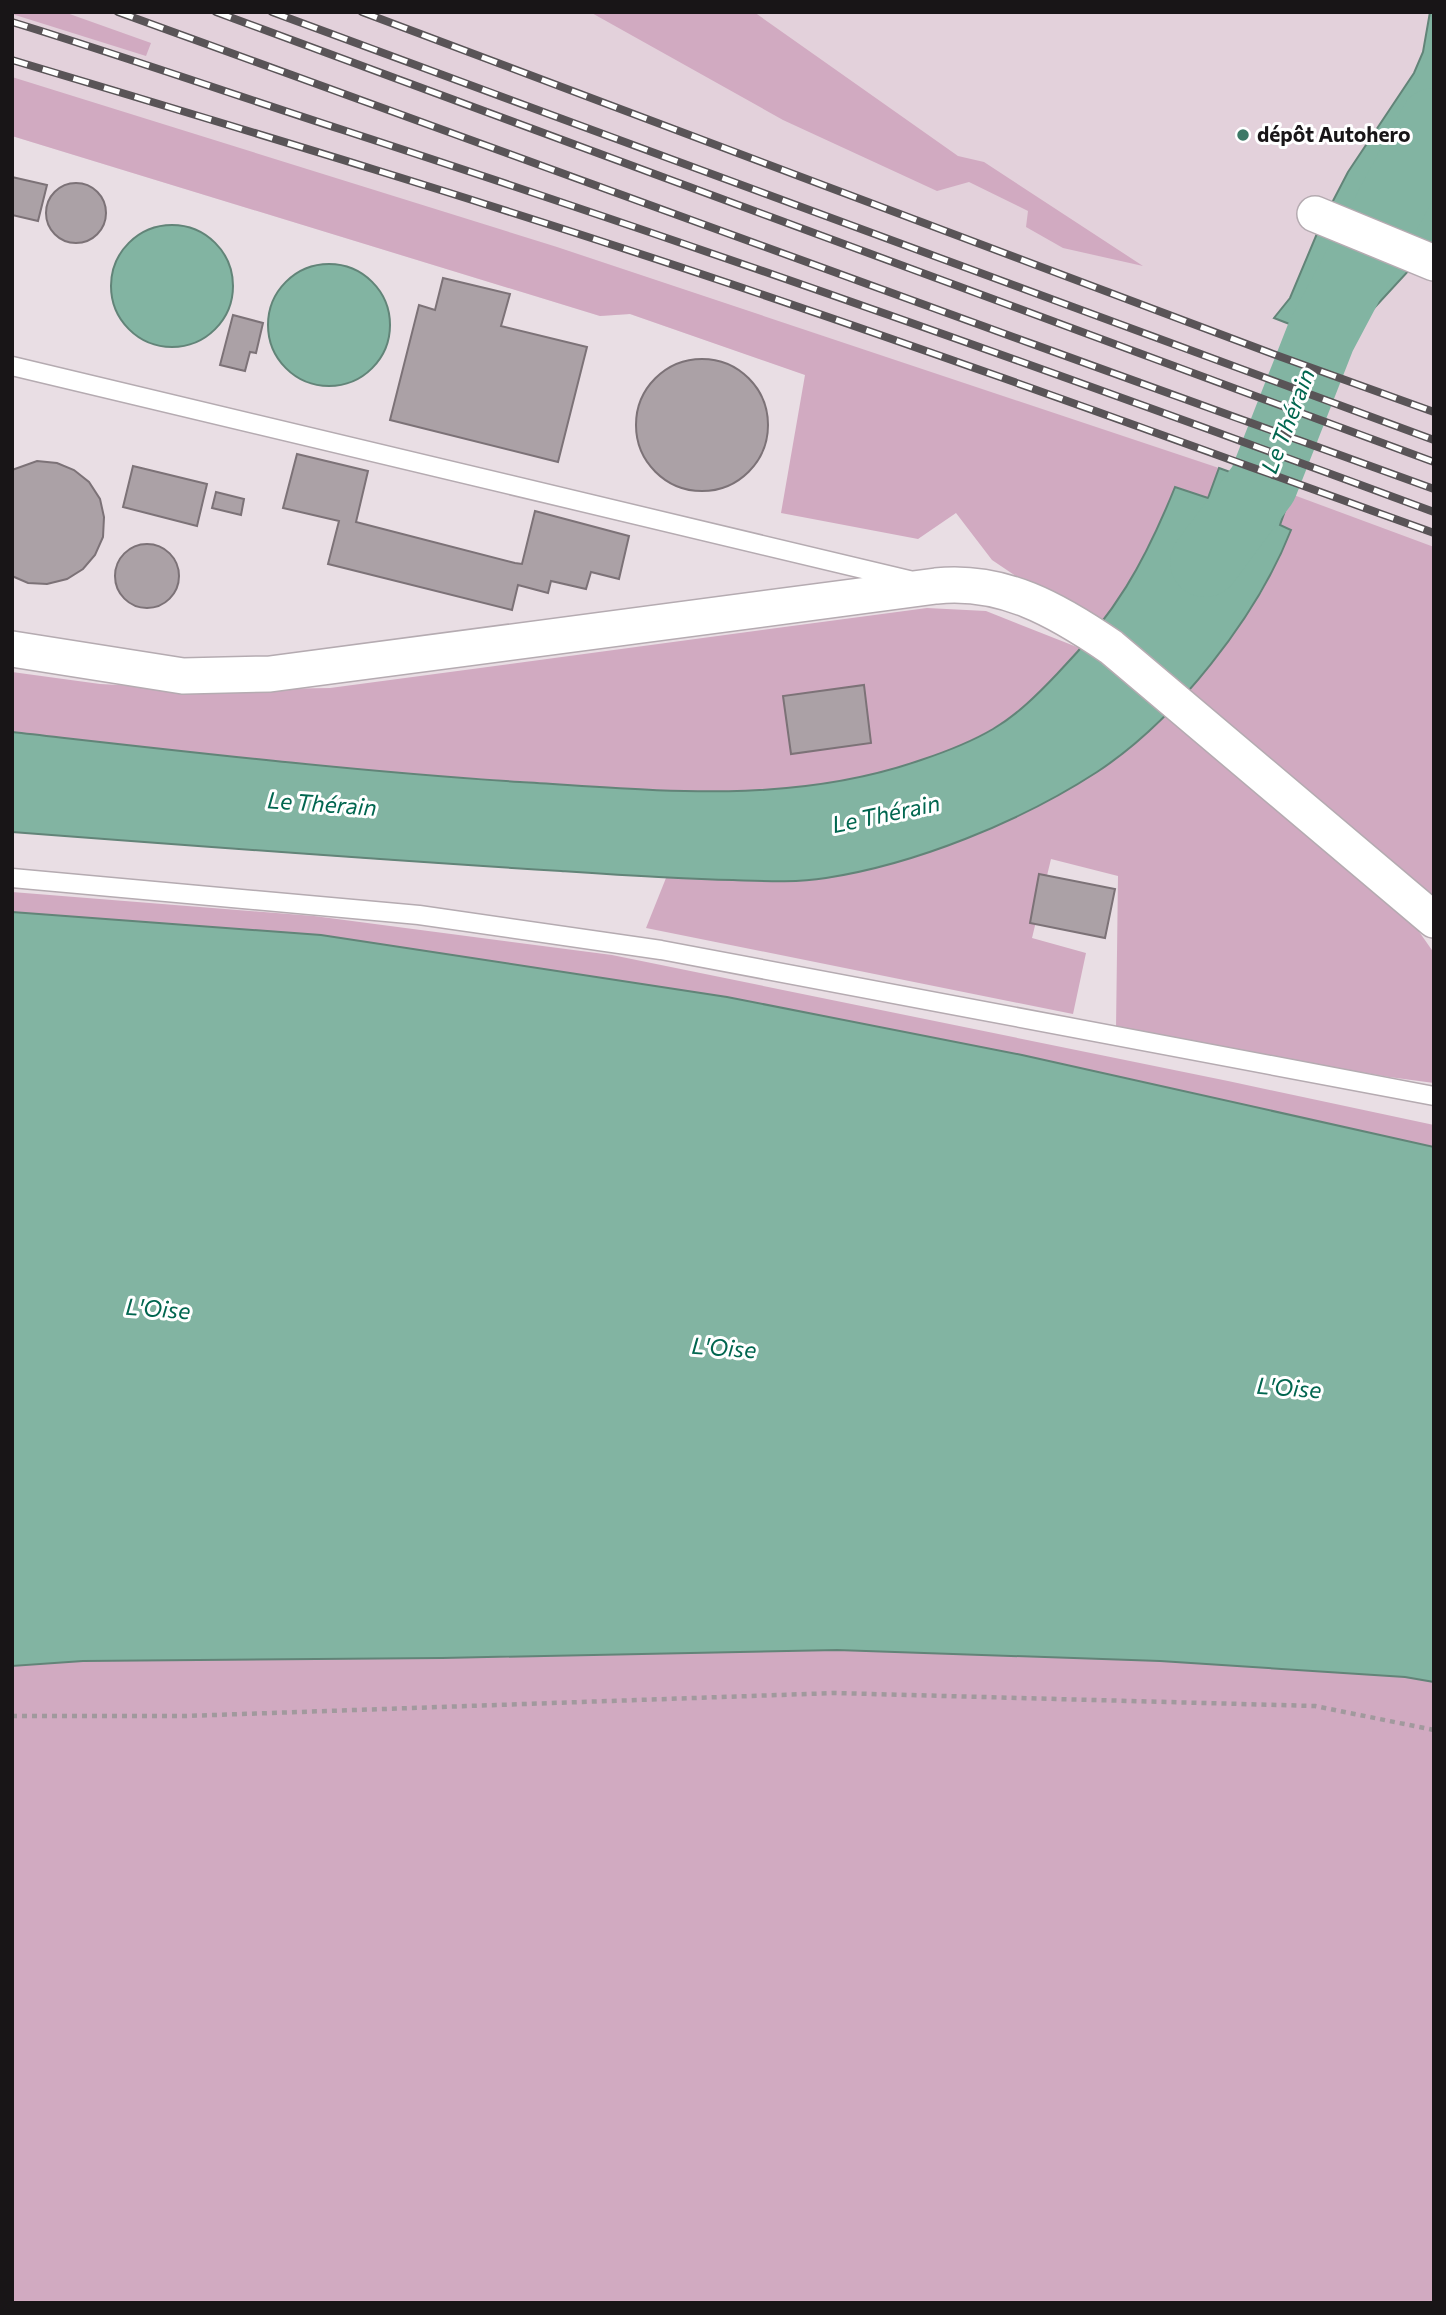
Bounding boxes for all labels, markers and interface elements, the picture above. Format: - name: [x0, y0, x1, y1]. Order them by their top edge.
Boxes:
- place label: dépôt Autohero: [1257, 121, 1410, 146]
- marker: dépôt Autohero: [1235, 127, 1251, 143]
- water label: Le Thérain: [1254, 364, 1320, 477]
- water label: Le Thérain: [266, 785, 378, 821]
- water label: Le Thérain: [829, 788, 942, 838]
- water label: L'Oise: [125, 1292, 192, 1324]
- water label: L'Oise: [691, 1331, 758, 1363]
- water label: L'Oise: [1256, 1371, 1323, 1403]

